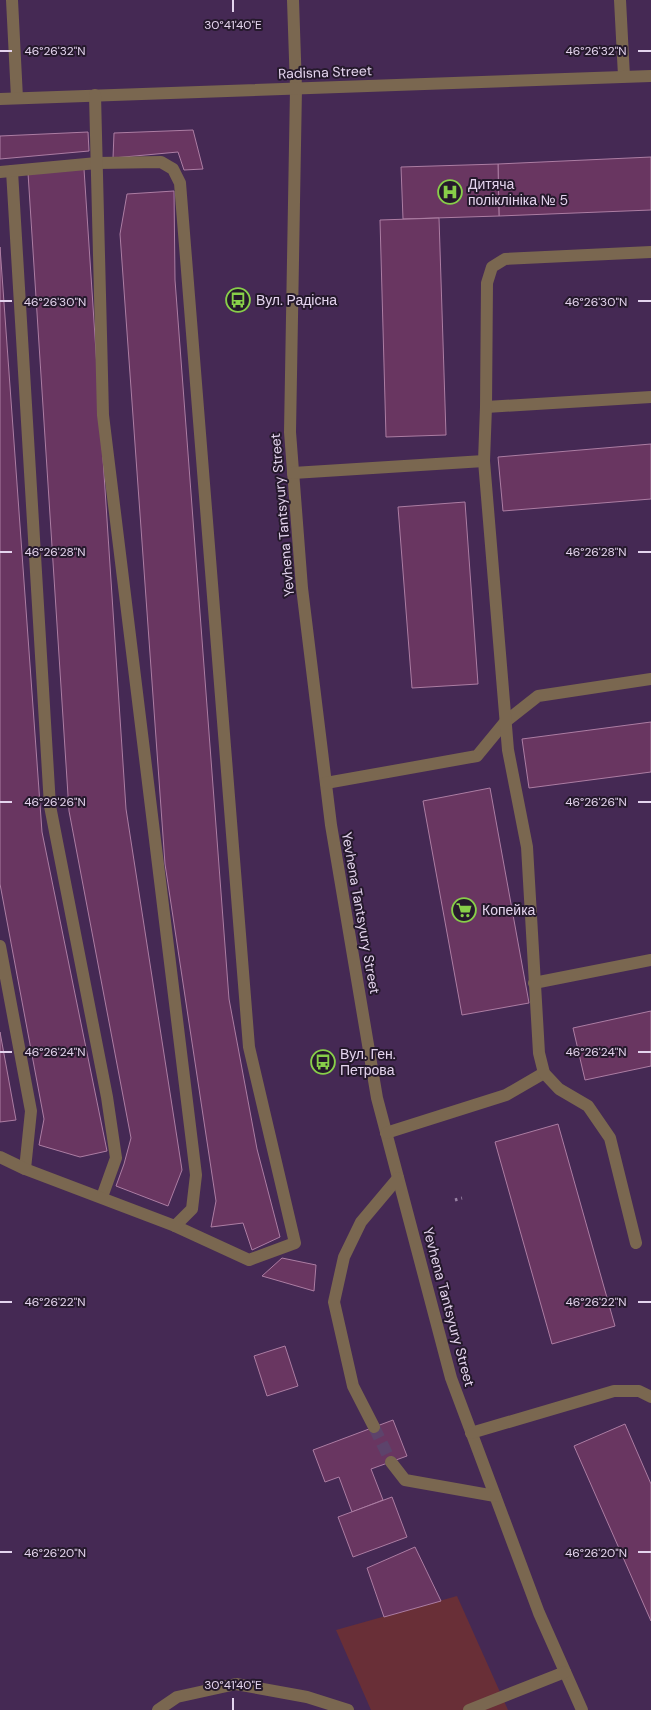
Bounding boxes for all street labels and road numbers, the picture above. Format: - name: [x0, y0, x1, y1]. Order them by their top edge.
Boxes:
- street label: Radisna Street: [278, 61, 372, 83]
- street label: Yevhena Tantsyury Street: [266, 432, 298, 598]
- street label: Yevhena Tantsyury Street: [338, 831, 384, 995]
- street label: Yevhena Tantsyury Street: [419, 1225, 479, 1389]

